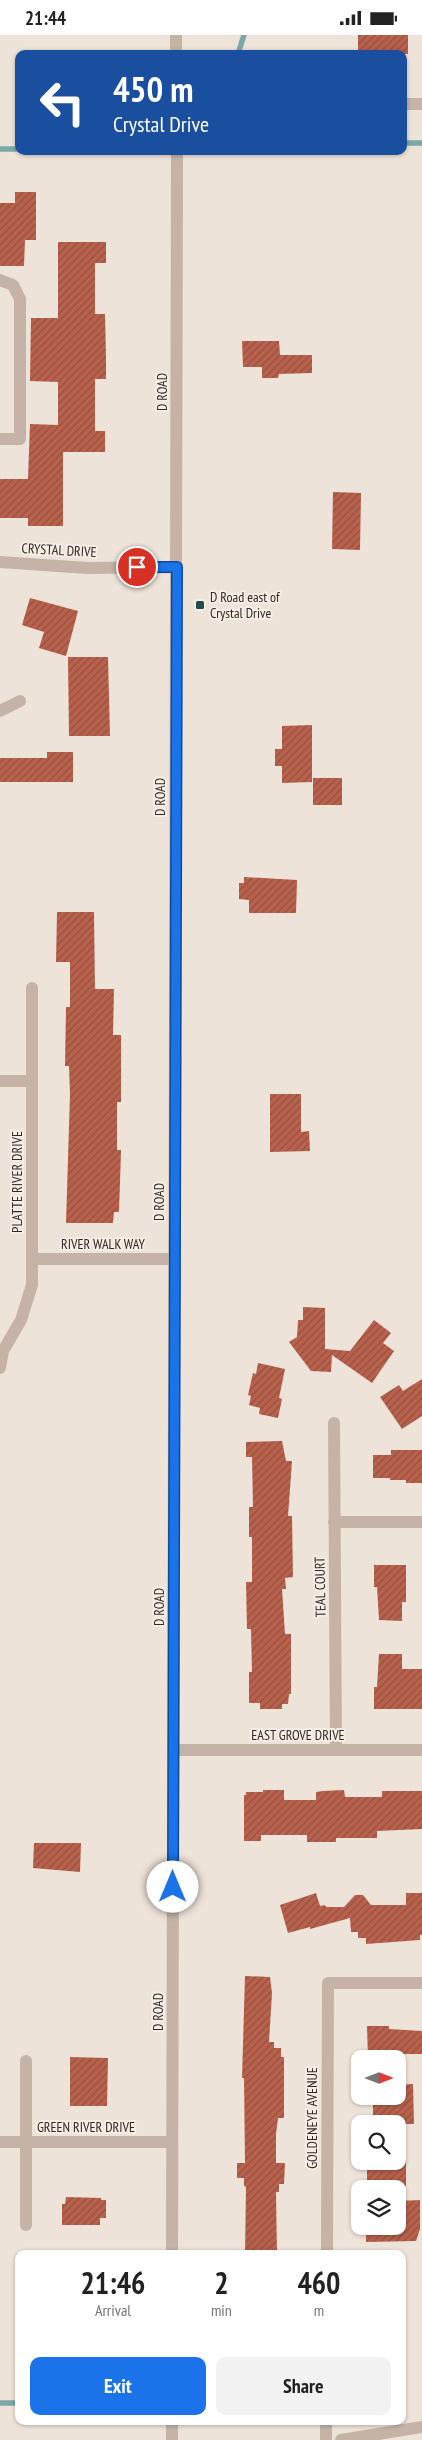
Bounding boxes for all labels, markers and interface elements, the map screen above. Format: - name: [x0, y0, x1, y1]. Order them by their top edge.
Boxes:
- text: 21:44: [25, 6, 66, 30]
- text: 450 m: [113, 66, 194, 112]
- icon: left: [30, 70, 95, 135]
- text: Crystal Drive: [113, 110, 209, 138]
- street label: D ROAD: [153, 373, 171, 411]
- street label: CRYSTAL DRIVE: [21, 539, 97, 561]
- pin: [116, 546, 158, 588]
- icon: arrive: [123, 553, 151, 581]
- place label: D Road east of Crystal Drive: [210, 588, 280, 622]
- marker: D Road east of Crystal Drive: [194, 599, 206, 611]
- street label: D ROAD: [151, 778, 169, 816]
- street label: PLATTE RIVER DRIVE: [8, 1131, 26, 1233]
- street label: D ROAD: [150, 1183, 168, 1221]
- street label: RIVER WALK WAY: [61, 1235, 146, 1253]
- street label: TEAL COURT: [310, 1556, 330, 1617]
- street label: D ROAD: [150, 1588, 168, 1626]
- street label: EAST GROVE DRIVE: [251, 1726, 345, 1744]
- position arrow: [146, 1860, 198, 1912]
- street label: D ROAD: [149, 1993, 167, 2031]
- north arrow: [351, 2050, 406, 2105]
- map controls: [351, 2050, 406, 2235]
- street label: GOLDENEYE AVENUE: [303, 2067, 321, 2169]
- button: search: [351, 2115, 406, 2170]
- street label: GREEN RIVER DRIVE: [37, 2118, 135, 2136]
- button: layers: [351, 2180, 406, 2235]
- text: 21:46: [81, 2263, 145, 2302]
- text: 2: [214, 2263, 229, 2302]
- text: 460: [297, 2263, 340, 2302]
- text: Arrival: [95, 2300, 131, 2320]
- text: min: [211, 2300, 232, 2320]
- text: m: [314, 2300, 324, 2320]
- button: Exit: [30, 2357, 206, 2415]
- button: Share: [216, 2357, 391, 2415]

